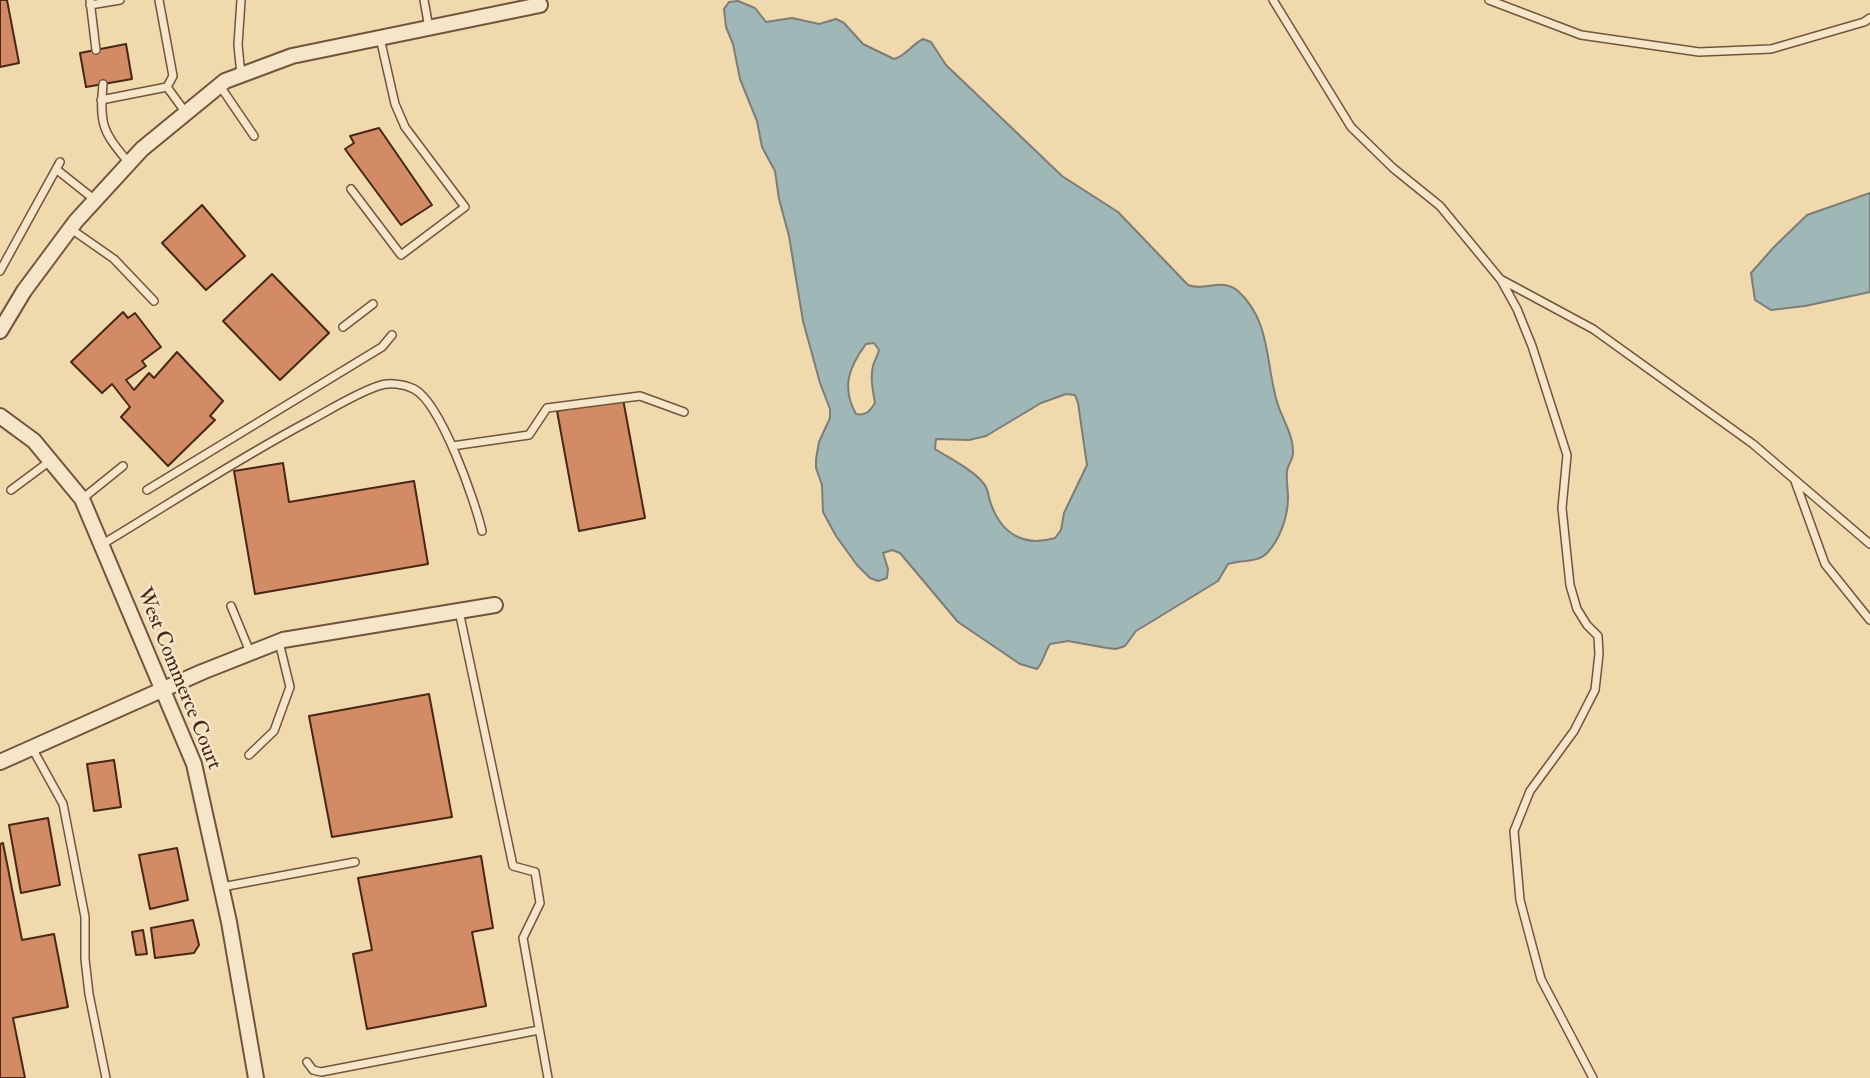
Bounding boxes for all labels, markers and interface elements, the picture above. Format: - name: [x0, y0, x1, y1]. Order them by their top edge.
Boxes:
- street label: West Commerce Court: [130, 584, 226, 774]

